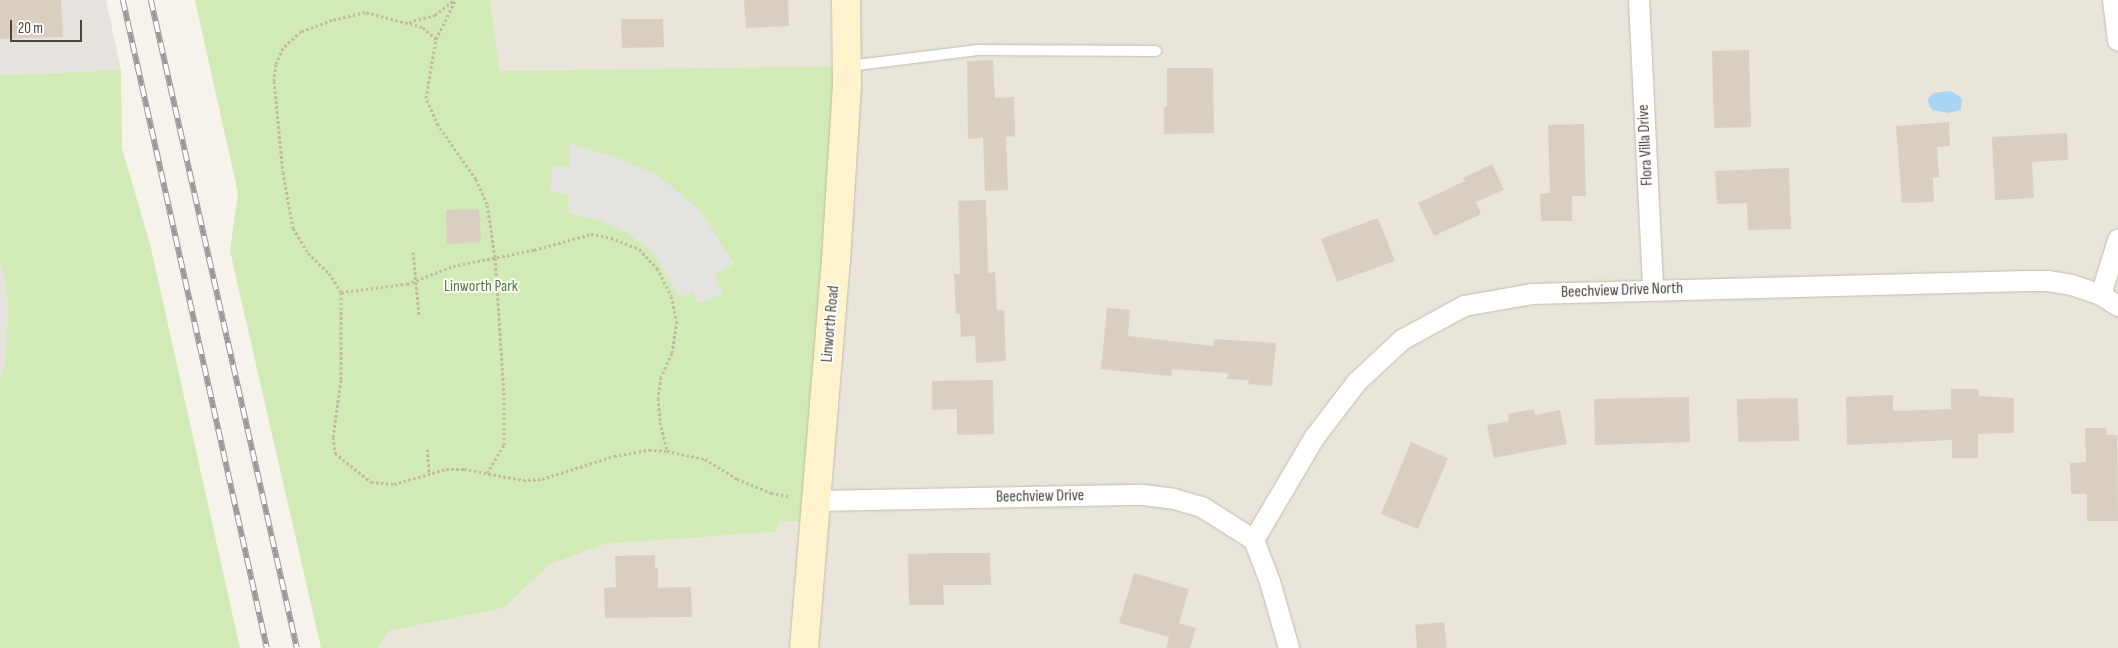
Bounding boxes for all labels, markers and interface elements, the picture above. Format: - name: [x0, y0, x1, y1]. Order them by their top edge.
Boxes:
- scale bar: [12, 10, 85, 42]
- text: 20 m: [18, 19, 43, 38]
- street label: Flora Villa Drive: [1634, 104, 1658, 186]
- park label: Linworth Park: [444, 277, 518, 297]
- street label: Beechview Drive North: [1561, 279, 1683, 303]
- street label: Linworth Road: [818, 285, 844, 363]
- street label: Beechview Drive: [996, 487, 1084, 507]

